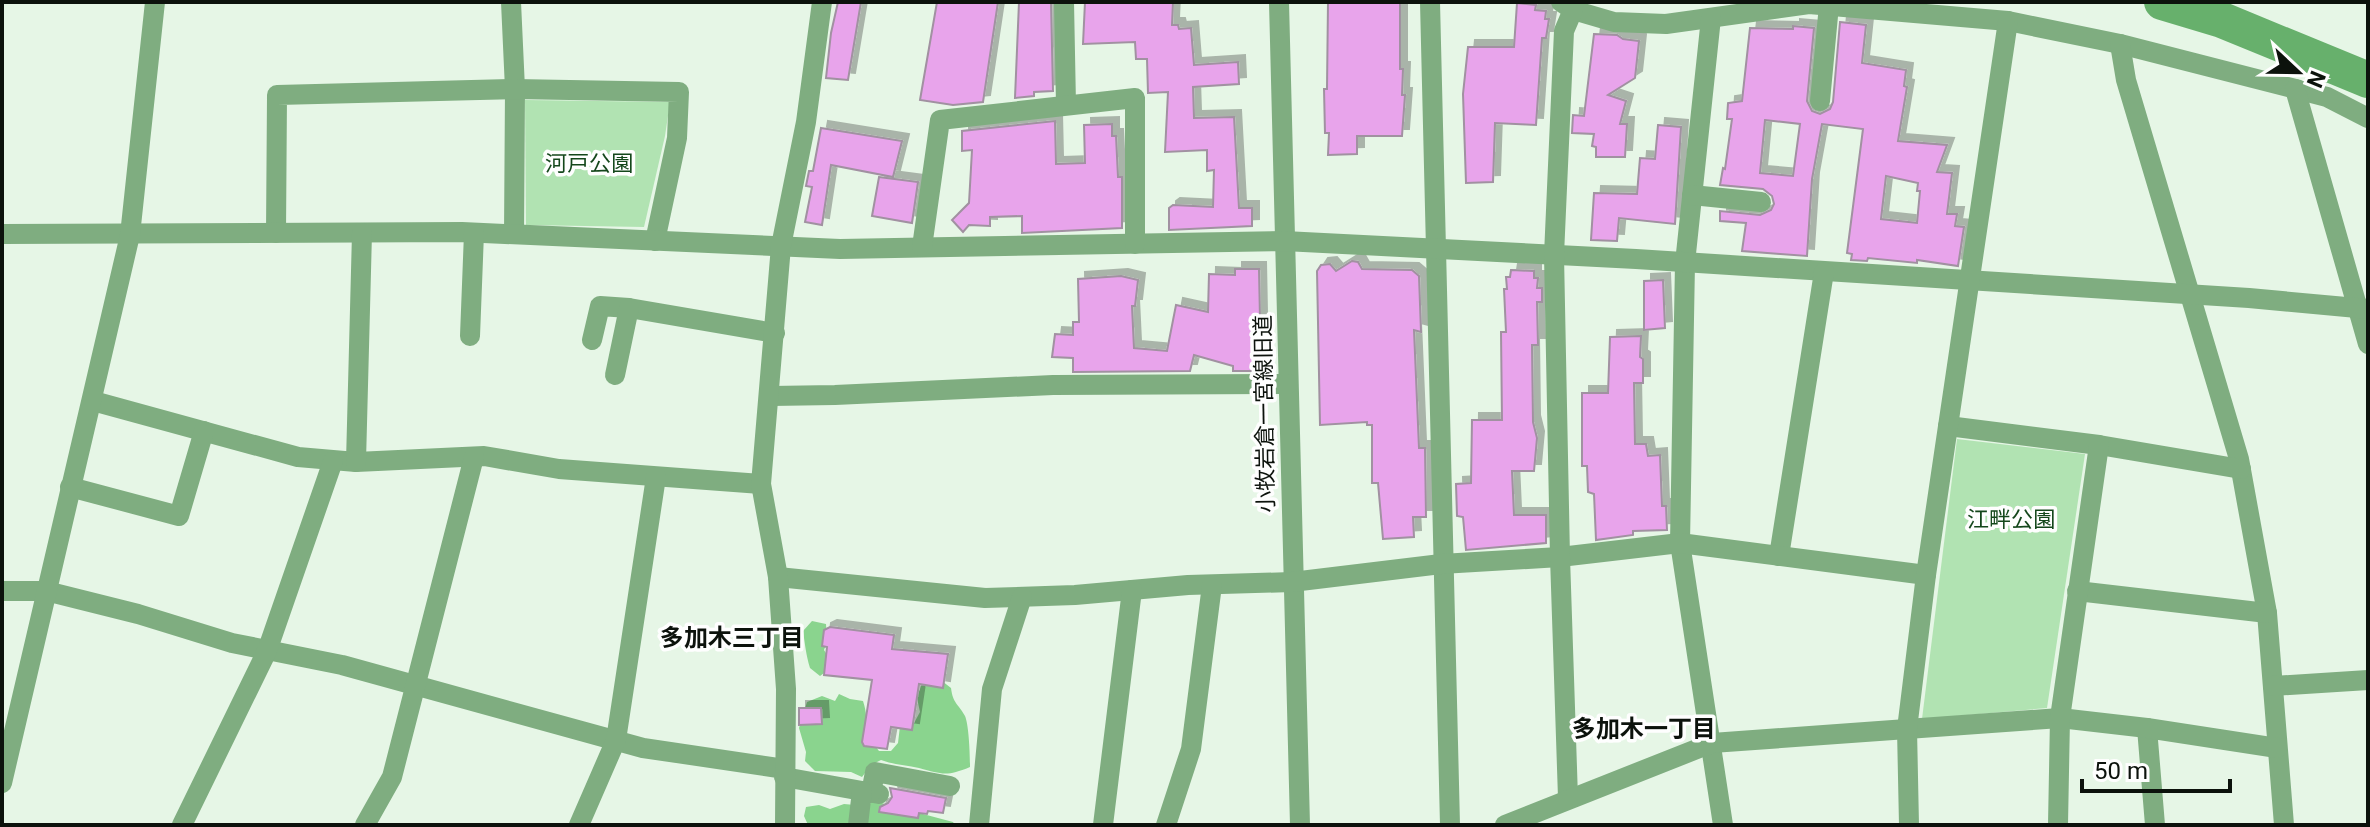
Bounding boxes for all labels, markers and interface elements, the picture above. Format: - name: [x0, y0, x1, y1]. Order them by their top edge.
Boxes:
- north arrow: [2258, 32, 2338, 112]
- text: N: [2302, 67, 2331, 91]
- park label: 河戸公園: [545, 151, 633, 176]
- street label: 小牧岩倉一宮線旧道: [1250, 315, 1279, 513]
- park label: 江畔公園: [1967, 507, 2055, 532]
- district label: 多加木三丁目: [660, 624, 804, 652]
- district label: 多加木一丁目: [1572, 715, 1716, 743]
- scale bar: [2082, 743, 2230, 793]
- text: 50 m: [2094, 757, 2148, 785]

